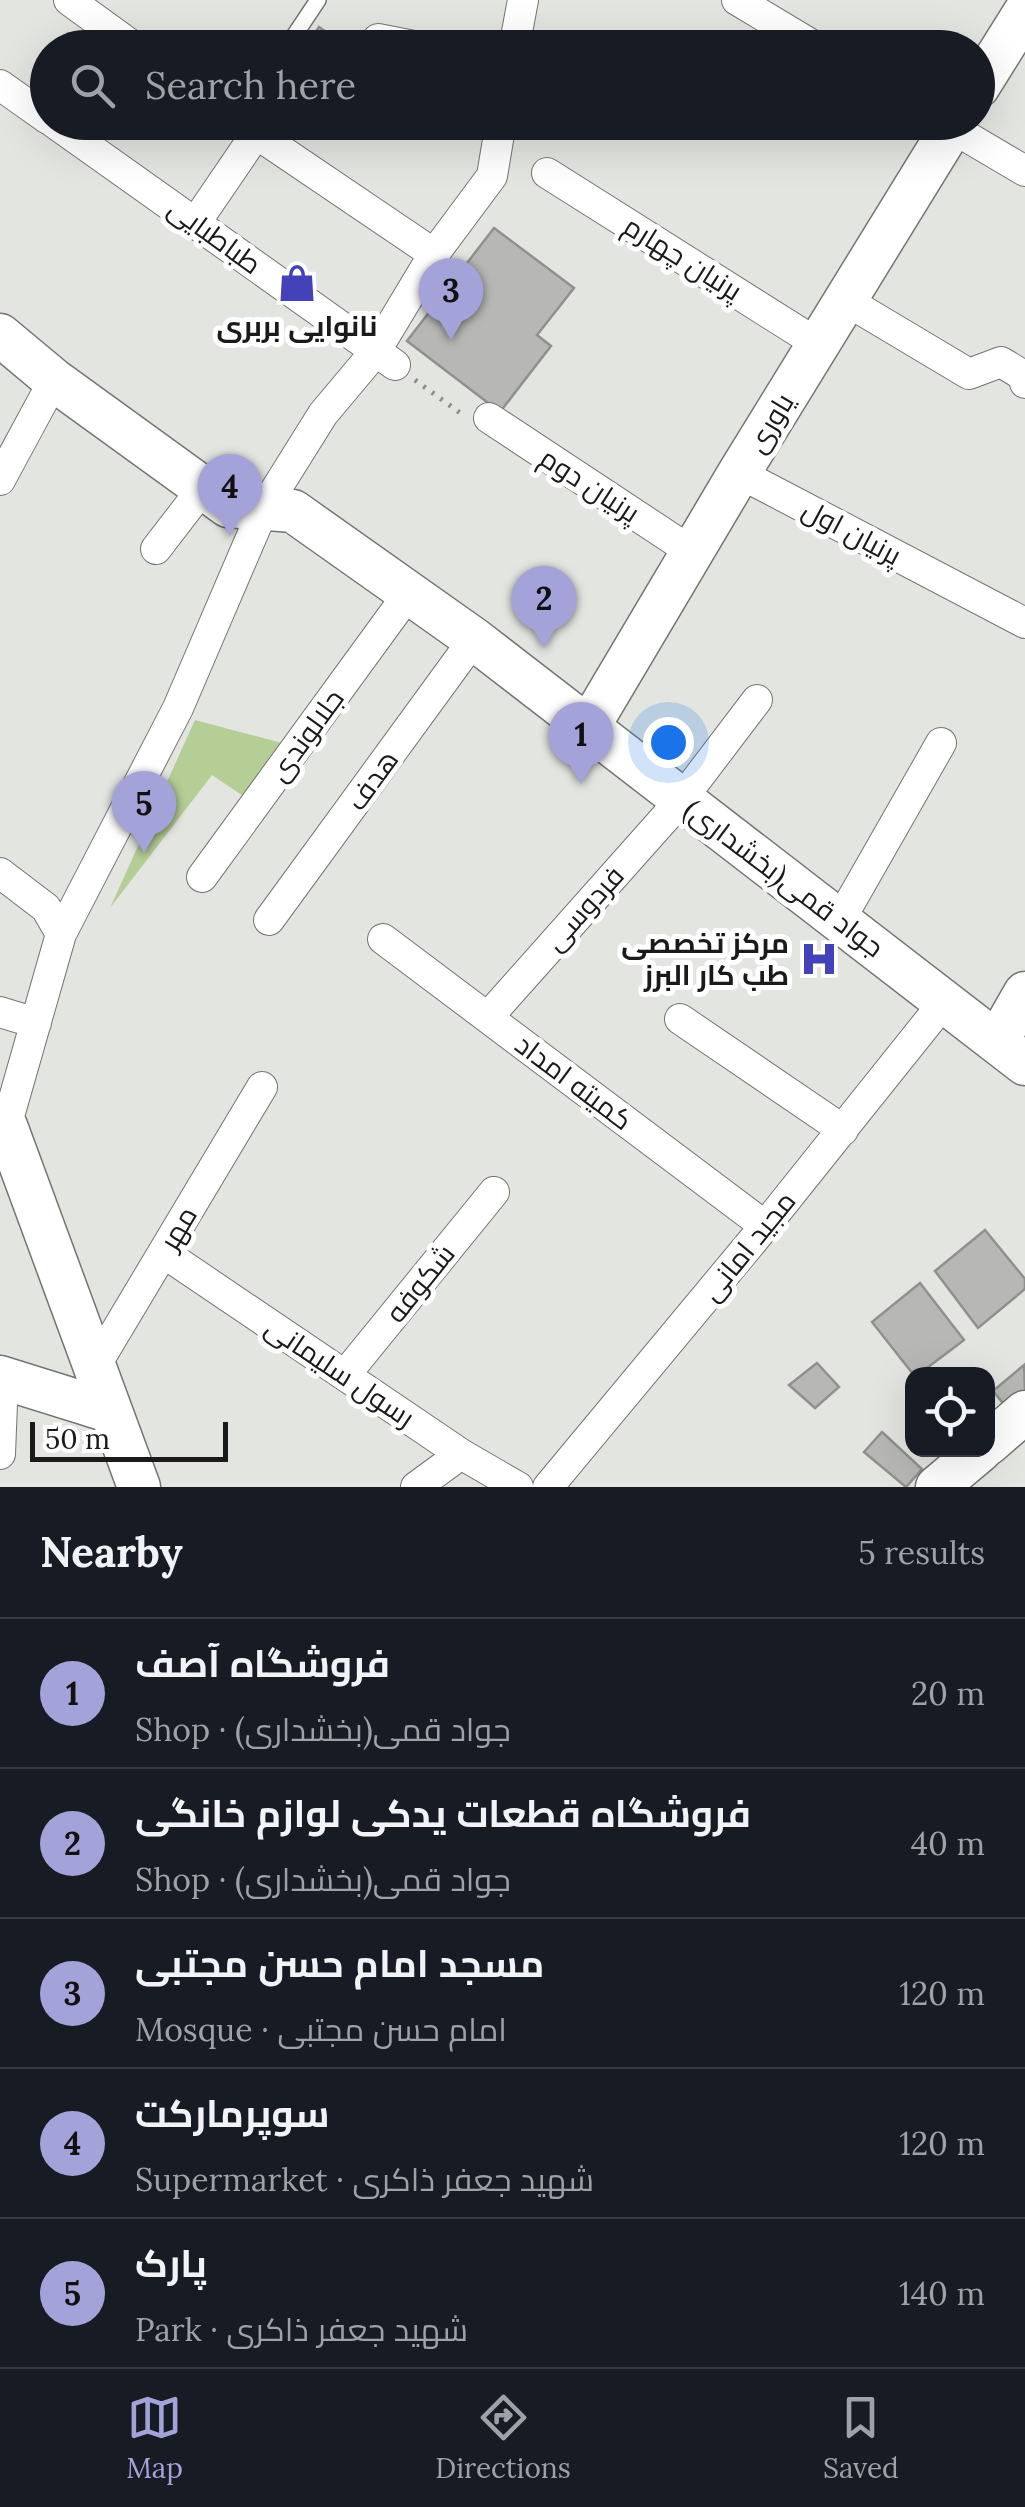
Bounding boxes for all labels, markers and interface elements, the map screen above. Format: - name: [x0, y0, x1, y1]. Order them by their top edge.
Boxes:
- search box: [30, 30, 995, 140]
- icon: search: [65, 58, 120, 113]
- text: Search here: [145, 61, 356, 109]
- street label: طباطبایی: [161, 190, 269, 282]
- street label: پرنیان چهارم: [616, 207, 749, 310]
- pin: 3: [418, 258, 484, 340]
- shop icon: نانوایی بربری: [276, 262, 318, 304]
- place label: نانوایی بربری: [216, 308, 378, 344]
- street label: یاوری: [738, 386, 802, 459]
- street label: پرنیان دوم: [532, 439, 647, 533]
- pin: 4: [198, 454, 262, 536]
- street label: پرنیان اول: [796, 491, 908, 574]
- pin: 2: [512, 566, 576, 648]
- street label: جلالوندی: [260, 682, 352, 788]
- pin: 1: [548, 702, 614, 784]
- your location: [643, 717, 694, 768]
- street label: هدف: [338, 743, 406, 817]
- pin: 5: [112, 770, 176, 853]
- street label: جواد قمی(بخشداری): [677, 791, 891, 965]
- street label: فردوسی: [536, 858, 632, 958]
- place label: مرکز تخصصی طب کار البرز: [621, 925, 789, 993]
- hospital icon: مرکز تخصصی طب کار البرز: [798, 938, 840, 980]
- street label: کمیته امداد: [508, 1026, 640, 1138]
- street label: مجید امانی: [693, 1184, 803, 1308]
- street label: مهر: [150, 1200, 205, 1258]
- street label: شکوفه: [377, 1236, 463, 1330]
- street label: رسول سلیمانی: [259, 1309, 421, 1435]
- map controls: [905, 1367, 995, 1457]
- button: locate: [905, 1367, 995, 1457]
- scale bar: [30, 1417, 228, 1462]
- text: 50 m: [45, 1421, 110, 1457]
- text: Nearby: [40, 1525, 183, 1579]
- text: 5 results: [858, 1532, 985, 1573]
- text: فروشگاه آصف: [135, 1639, 390, 1687]
- text: 1: [66, 1673, 79, 1714]
- text: 20 m: [911, 1673, 985, 1714]
- text: Shop · جواد قمی(بخشداری): [135, 1709, 511, 1750]
- text: فروشگاه قطعات یدکی لوازم خانگی: [135, 1789, 751, 1837]
- text: 2: [64, 1823, 81, 1864]
- text: 40 m: [911, 1823, 985, 1864]
- text: Shop · جواد قمی(بخشداری): [135, 1859, 511, 1900]
- text: مسجد امام حسن مجتبی: [135, 1939, 544, 1987]
- text: 3: [64, 1973, 81, 2014]
- text: 120 m: [899, 1973, 985, 2014]
- text: Mosque · امام حسن مجتبی: [135, 2009, 507, 2050]
- text: سوپرمارکت: [135, 2089, 330, 2137]
- text: 4: [64, 2123, 81, 2164]
- text: 120 m: [899, 2123, 985, 2164]
- text: Supermarket · شهید جعفر ذاکری: [135, 2159, 594, 2200]
- text: پارک: [135, 2239, 207, 2287]
- text: 5: [64, 2273, 81, 2314]
- text: 140 m: [899, 2273, 985, 2314]
- text: Park · شهید جعفر ذاکری: [135, 2309, 468, 2350]
- tab: Map: [126, 2390, 183, 2486]
- tab: Directions: [435, 2390, 571, 2486]
- tab: Saved: [823, 2390, 899, 2486]

